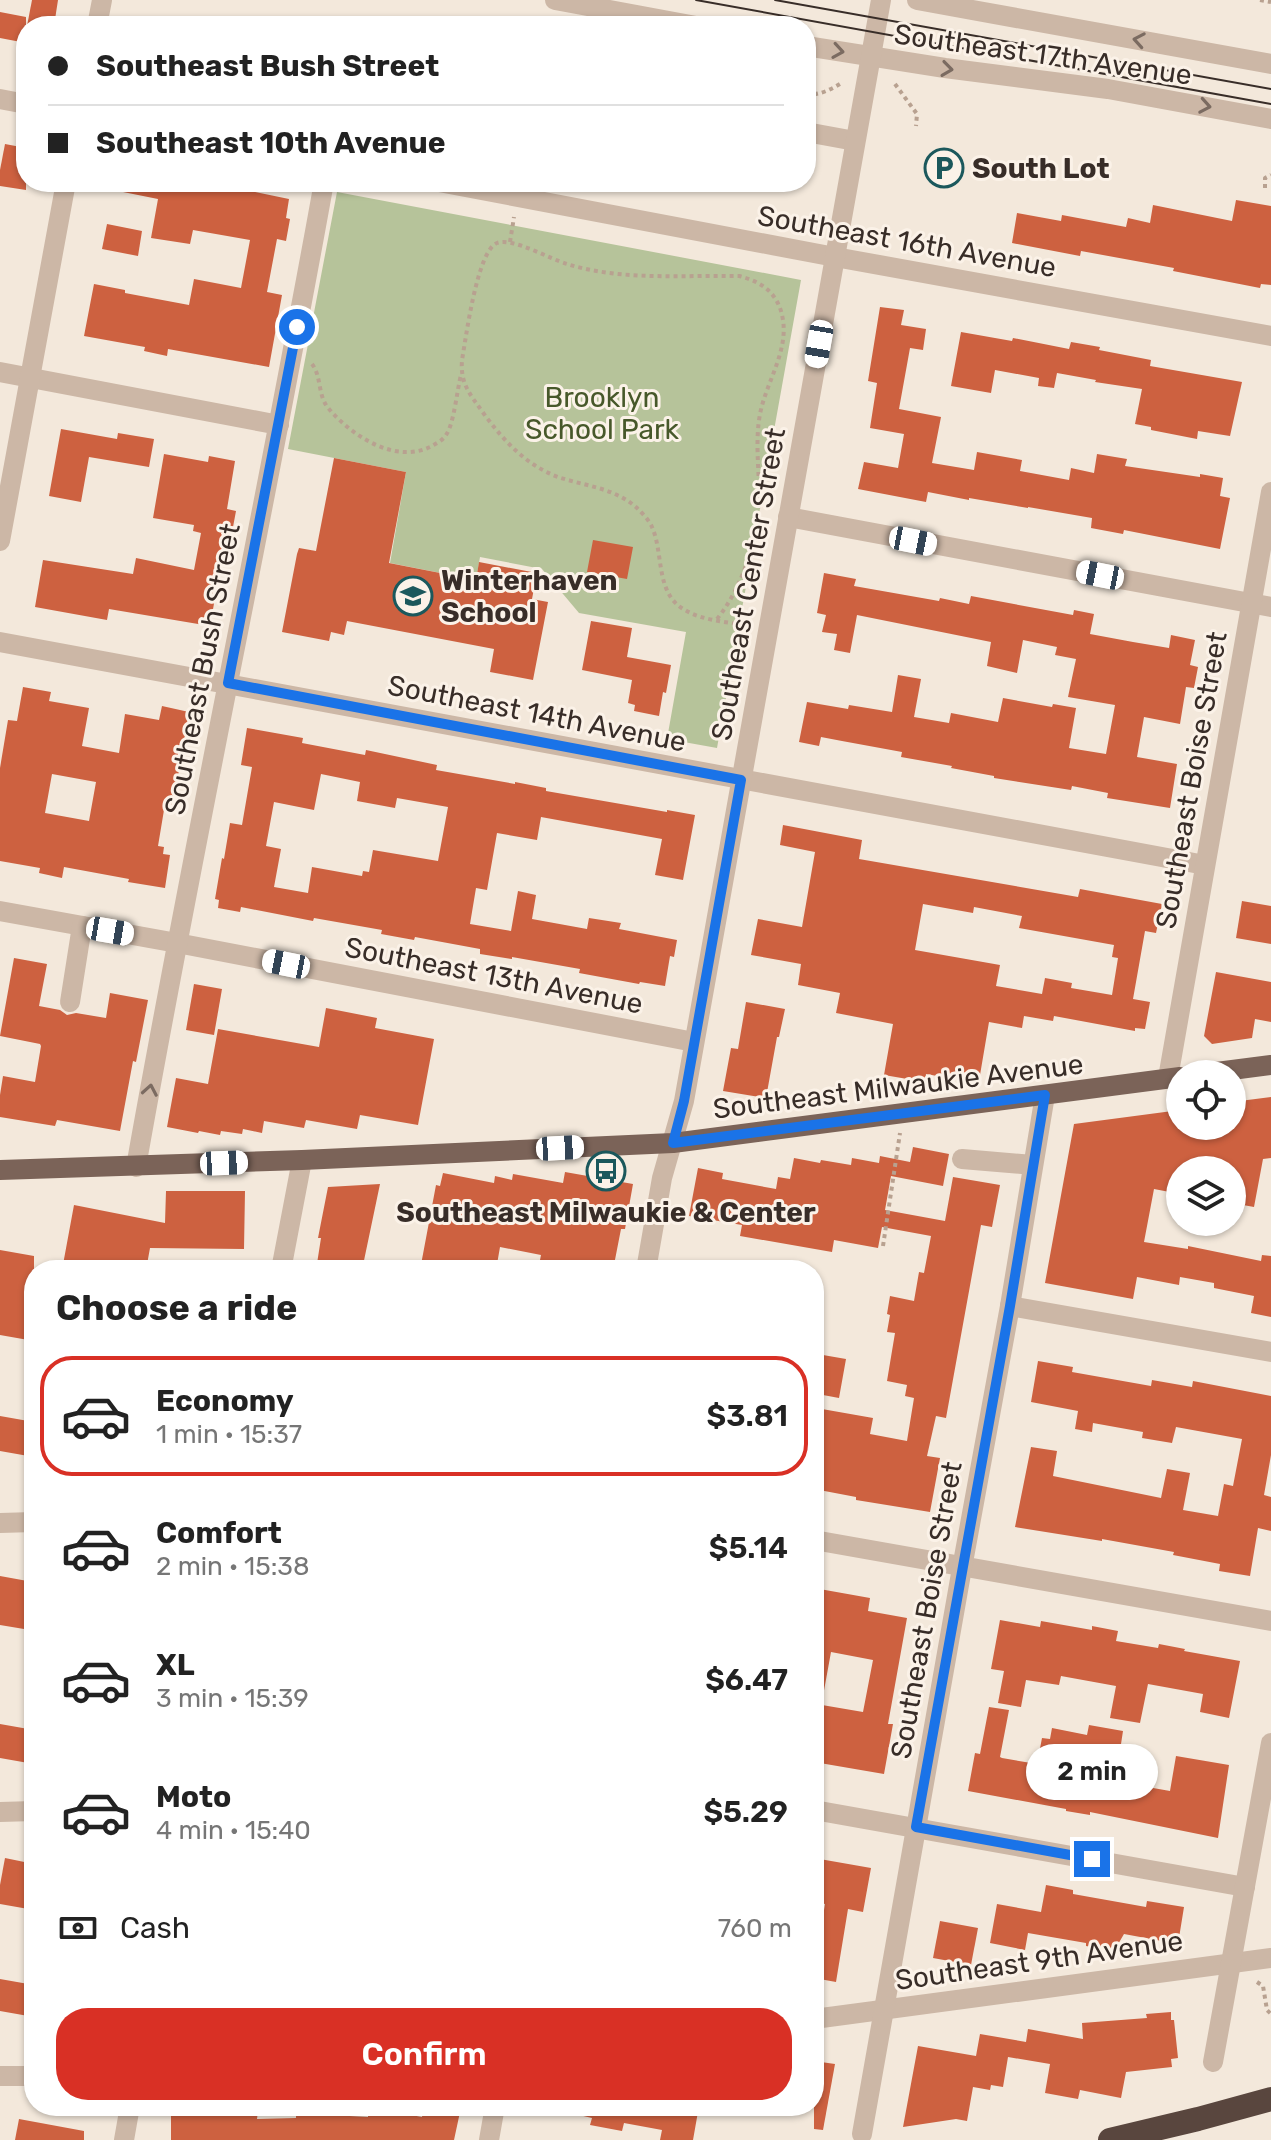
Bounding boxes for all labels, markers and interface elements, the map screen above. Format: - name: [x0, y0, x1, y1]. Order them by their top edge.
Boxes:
- street label: Southeast 17th Avenue: [892, 17, 1194, 92]
- one-way arrow: [1132, 32, 1146, 49]
- one-way arrow: [831, 42, 845, 59]
- text: Southeast Bush Street: [96, 48, 439, 84]
- one-way arrow: [941, 60, 954, 77]
- one-way arrow: [1198, 97, 1211, 114]
- text: Southeast 10th Avenue: [96, 125, 446, 161]
- parking icon: South Lot: [923, 147, 965, 189]
- place label: South Lot: [972, 152, 1110, 185]
- street label: Southeast 16th Avenue: [755, 199, 1059, 284]
- route start: [279, 309, 315, 345]
- car: [803, 318, 835, 370]
- park label: Brooklyn School Park: [525, 381, 680, 446]
- street label: Southeast Center Street: [705, 425, 792, 743]
- street label: Southeast Bush Street: [158, 520, 247, 818]
- car: [887, 525, 939, 557]
- car: [1074, 559, 1126, 591]
- place label: Winterhaven School: [441, 564, 618, 629]
- school or university icon: Winterhaven School: [392, 575, 434, 617]
- street label: Southeast Boise Street: [1149, 629, 1234, 931]
- street label: Southeast 14th Avenue: [385, 668, 689, 759]
- car: [84, 915, 136, 947]
- street label: Southeast 13th Avenue: [342, 930, 646, 1021]
- car: [260, 948, 312, 980]
- street label: Southeast Milwaukie Avenue: [711, 1047, 1085, 1126]
- map controls: [1166, 1060, 1246, 1236]
- button: locate: [1166, 1060, 1246, 1140]
- one-way arrow: [140, 1083, 157, 1097]
- car: [535, 1135, 585, 1161]
- car: [200, 1150, 248, 1176]
- bus stop icon: Southeast Milwaukie & Center: [585, 1150, 627, 1192]
- button: layers: [1166, 1156, 1246, 1236]
- place label: Southeast Milwaukie & Center: [396, 1196, 816, 1229]
- text: Choose a ride: [56, 1286, 297, 1329]
- icon: car: [60, 1380, 132, 1452]
- text: Economy: [156, 1383, 294, 1419]
- text: $3.81: [707, 1398, 788, 1434]
- text: 1 min · 15:37: [156, 1419, 302, 1450]
- street label: Southeast Boise Street: [884, 1459, 969, 1761]
- icon: car: [60, 1512, 132, 1584]
- text: Comfort: [156, 1515, 282, 1551]
- text: $5.14: [709, 1530, 788, 1566]
- text: 2 min · 15:38: [156, 1551, 310, 1582]
- icon: car: [60, 1644, 132, 1716]
- text: XL: [156, 1647, 195, 1683]
- text: $6.47: [705, 1662, 788, 1698]
- text: 3 min · 15:39: [156, 1683, 309, 1714]
- callout: 2 min: [1026, 1743, 1158, 1799]
- text: 2 min: [1057, 1756, 1127, 1787]
- icon: car: [60, 1776, 132, 1848]
- text: Moto: [156, 1779, 231, 1815]
- text: $5.29: [703, 1794, 788, 1830]
- text: 4 min · 15:40: [156, 1815, 311, 1846]
- route end: [1074, 1841, 1110, 1877]
- icon: cash: [56, 1906, 100, 1950]
- text: Cash: [120, 1910, 190, 1946]
- text: 760 m: [718, 1913, 792, 1944]
- street label: Southeast 9th Avenue: [893, 1924, 1185, 1997]
- button: Confirm: [56, 2008, 792, 2100]

